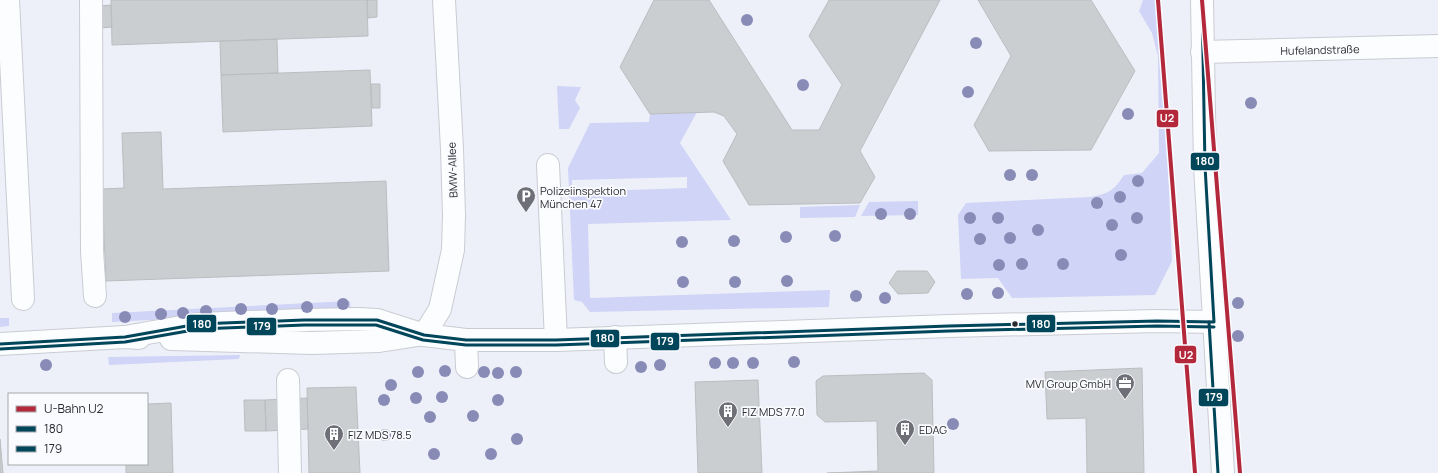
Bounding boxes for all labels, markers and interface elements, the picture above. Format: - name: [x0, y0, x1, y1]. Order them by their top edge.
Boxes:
- street label: Hufelandstraße: [1280, 40, 1360, 58]
- line badge: U2: [1156, 109, 1179, 128]
- text: U2: [1160, 110, 1174, 125]
- street label: BMW-Allee: [444, 141, 460, 198]
- line badge: 180: [1190, 152, 1220, 171]
- text: 180: [1196, 153, 1214, 168]
- place label: Polizeiinspektion München 47: [540, 183, 626, 211]
- parking icon: Polizeiinspektion München 47: [515, 185, 537, 213]
- line badge: 180: [186, 314, 217, 333]
- line badge: 180: [1026, 314, 1056, 333]
- text: 180: [193, 316, 211, 331]
- text: 180: [1032, 316, 1050, 331]
- line badge: 179: [246, 317, 277, 336]
- text: 179: [253, 318, 271, 333]
- unlabelled marker: [1010, 319, 1020, 329]
- line badge: 180: [590, 329, 620, 348]
- text: 180: [596, 330, 614, 345]
- line badge: 179: [650, 332, 680, 351]
- text: 179: [656, 333, 674, 348]
- line badge: U2: [1174, 345, 1197, 364]
- text: U2: [1179, 347, 1193, 362]
- office icon: MVI Group GmbH: [1114, 372, 1136, 400]
- place label: MVI Group GmbH: [1026, 376, 1111, 391]
- line badge: 179: [1198, 388, 1229, 407]
- text: 179: [1205, 389, 1223, 404]
- legend: [8, 393, 148, 465]
- text: U-Bahn U2: [44, 400, 104, 417]
- building icon: FIZ MDS 77.0: [717, 400, 739, 428]
- place label: FIZ MDS 77.0: [742, 404, 805, 419]
- building icon: EDAG: [894, 418, 916, 446]
- text: 180: [44, 420, 63, 437]
- place label: EDAG: [919, 422, 947, 437]
- building icon: FIZ MDS 78.5: [323, 423, 345, 451]
- place label: FIZ MDS 78.5: [348, 427, 412, 442]
- text: 179: [44, 440, 62, 457]

